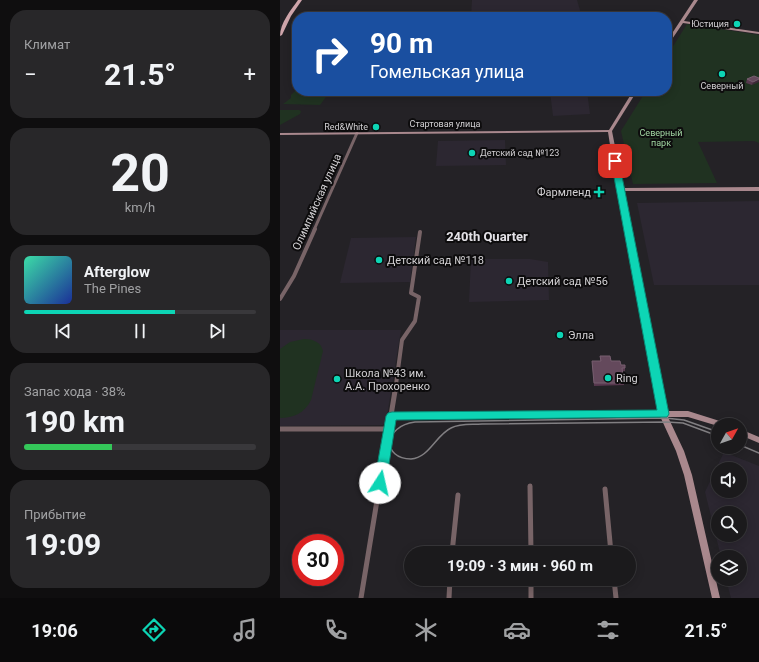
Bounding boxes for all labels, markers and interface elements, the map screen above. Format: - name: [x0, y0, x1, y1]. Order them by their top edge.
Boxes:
- place label: Юстиция: [691, 19, 729, 29]
- marker: Юстиция: [732, 19, 742, 29]
- text: 90 m: [370, 27, 433, 60]
- icon: right: [304, 28, 356, 80]
- text: Климат: [24, 37, 70, 52]
- text: 21.5°: [104, 57, 176, 92]
- text: Гомельская улица: [370, 61, 524, 82]
- text: −: [24, 62, 37, 87]
- text: +: [244, 62, 256, 87]
- marker: Северный: [717, 69, 727, 79]
- place label: Северный: [701, 81, 743, 91]
- street label: Стартовая улица: [410, 119, 481, 129]
- place label: Red&White: [324, 122, 368, 132]
- marker: Red&White: [371, 122, 381, 132]
- park label: Северный парк: [640, 128, 682, 148]
- text: 20: [110, 143, 170, 204]
- pin: [598, 144, 632, 178]
- marker: Детский сад №123: [467, 148, 477, 158]
- place label: Детский сад №123: [480, 148, 559, 158]
- icon: arrive: [604, 150, 626, 172]
- street label: Олимпийская улица: [290, 152, 344, 252]
- place label: Фармленд: [537, 186, 591, 199]
- marker: Фармленд: [594, 187, 604, 197]
- text: km/h: [125, 200, 155, 215]
- district label: 240th Quarter: [446, 229, 528, 244]
- place label: Детский сад №118: [387, 254, 484, 267]
- marker: Детский сад №118: [374, 255, 384, 265]
- text: Afterglow: [84, 263, 150, 281]
- place label: Детский сад №56: [517, 275, 608, 288]
- marker: Детский сад №56: [504, 276, 514, 286]
- text: The Pines: [84, 281, 141, 296]
- icon: previous: [52, 320, 74, 342]
- icon: pause: [129, 320, 151, 342]
- icon: next: [206, 320, 228, 342]
- place label: Элла: [568, 329, 594, 342]
- marker: Элла: [555, 330, 565, 340]
- place label: Школа №43 им. А.А. Прохоренко: [345, 367, 430, 393]
- place label: Ring: [616, 372, 638, 385]
- marker: Ring: [603, 373, 613, 383]
- marker: Школа №43 им. А.А. Прохоренко: [332, 374, 342, 384]
- text: Запас хода · 38%: [24, 384, 126, 399]
- text: 190 km: [24, 404, 125, 439]
- north arrow: [711, 418, 747, 454]
- map controls: [711, 418, 747, 586]
- position arrow: [359, 462, 401, 504]
- button: sound: [711, 462, 747, 498]
- button: search: [711, 506, 747, 542]
- text: Прибытие: [24, 507, 86, 522]
- text: 19:09: [24, 527, 101, 562]
- speed limit sign: 30: [292, 534, 344, 586]
- button: layers: [711, 550, 747, 586]
- text: 19:09 · 3 мин · 960 m: [447, 557, 593, 575]
- icon: directions: [140, 616, 168, 644]
- icon: music: [231, 616, 259, 644]
- icon: phone: [322, 616, 350, 644]
- icon: climate: [412, 616, 440, 644]
- icon: car: [503, 616, 531, 644]
- icon: filters: [594, 616, 622, 644]
- text: 19:06: [31, 620, 78, 641]
- text: 21.5°: [684, 620, 728, 641]

